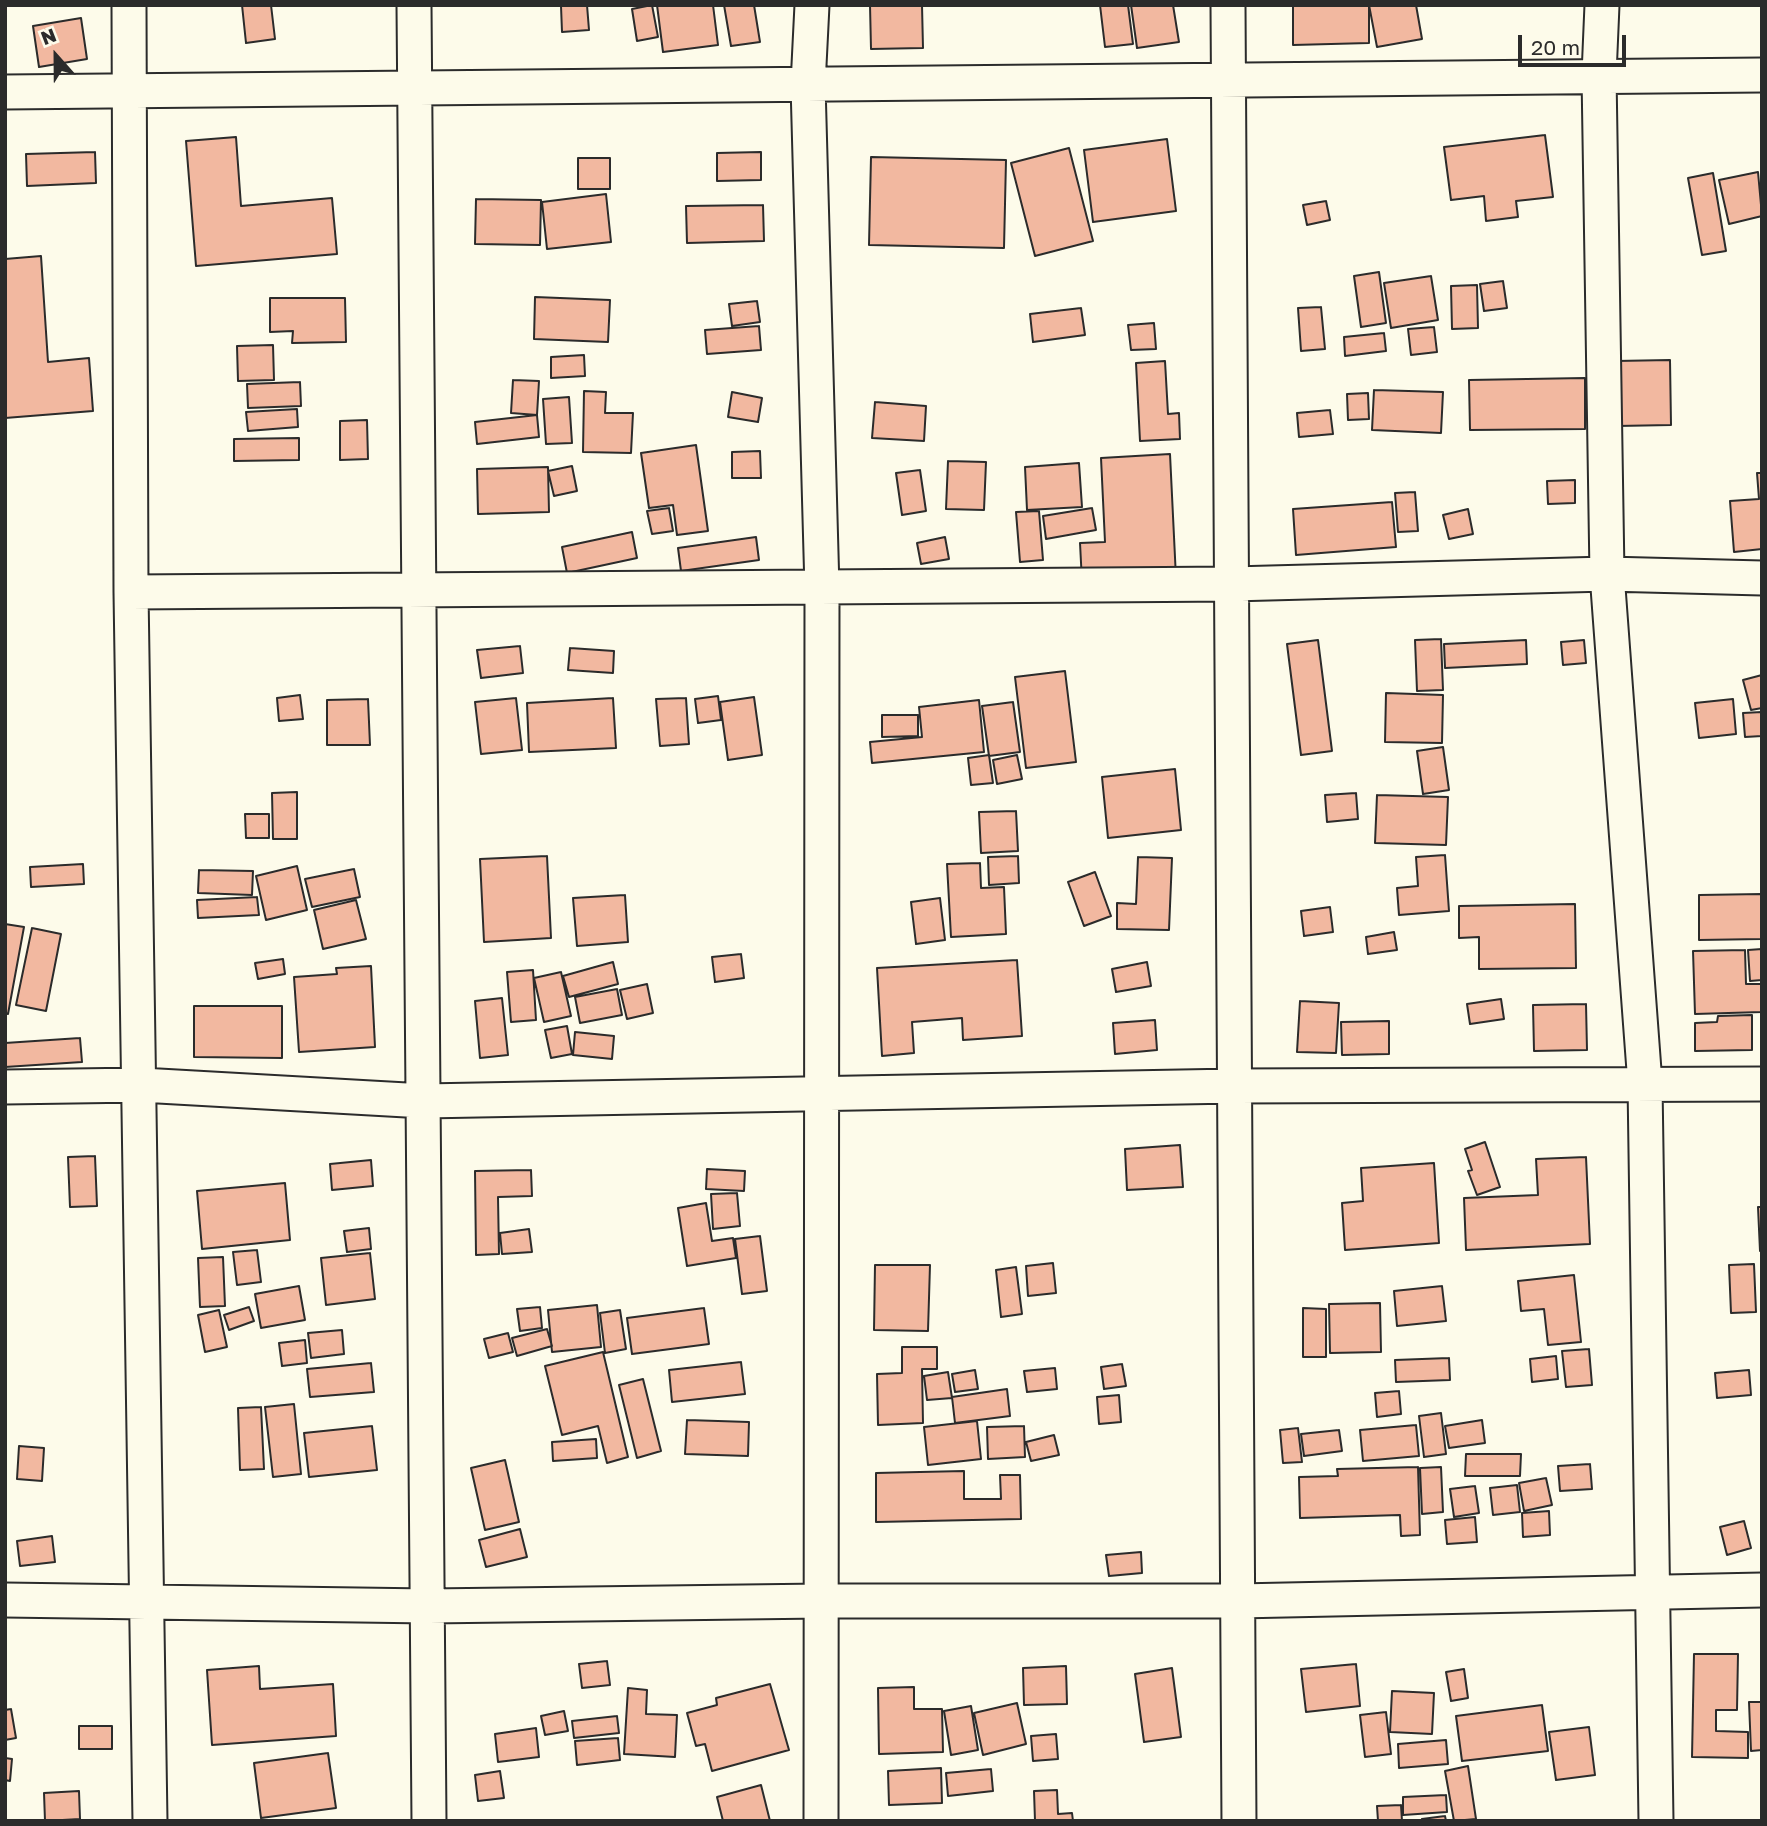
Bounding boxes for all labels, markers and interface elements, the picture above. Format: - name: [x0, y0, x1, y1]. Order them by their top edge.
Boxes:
- north arrow: [21, 21, 91, 91]
- scale bar: [1522, 21, 1630, 65]
- text: N: [37, 23, 59, 49]
- text: 20 m: [1531, 34, 1580, 60]

